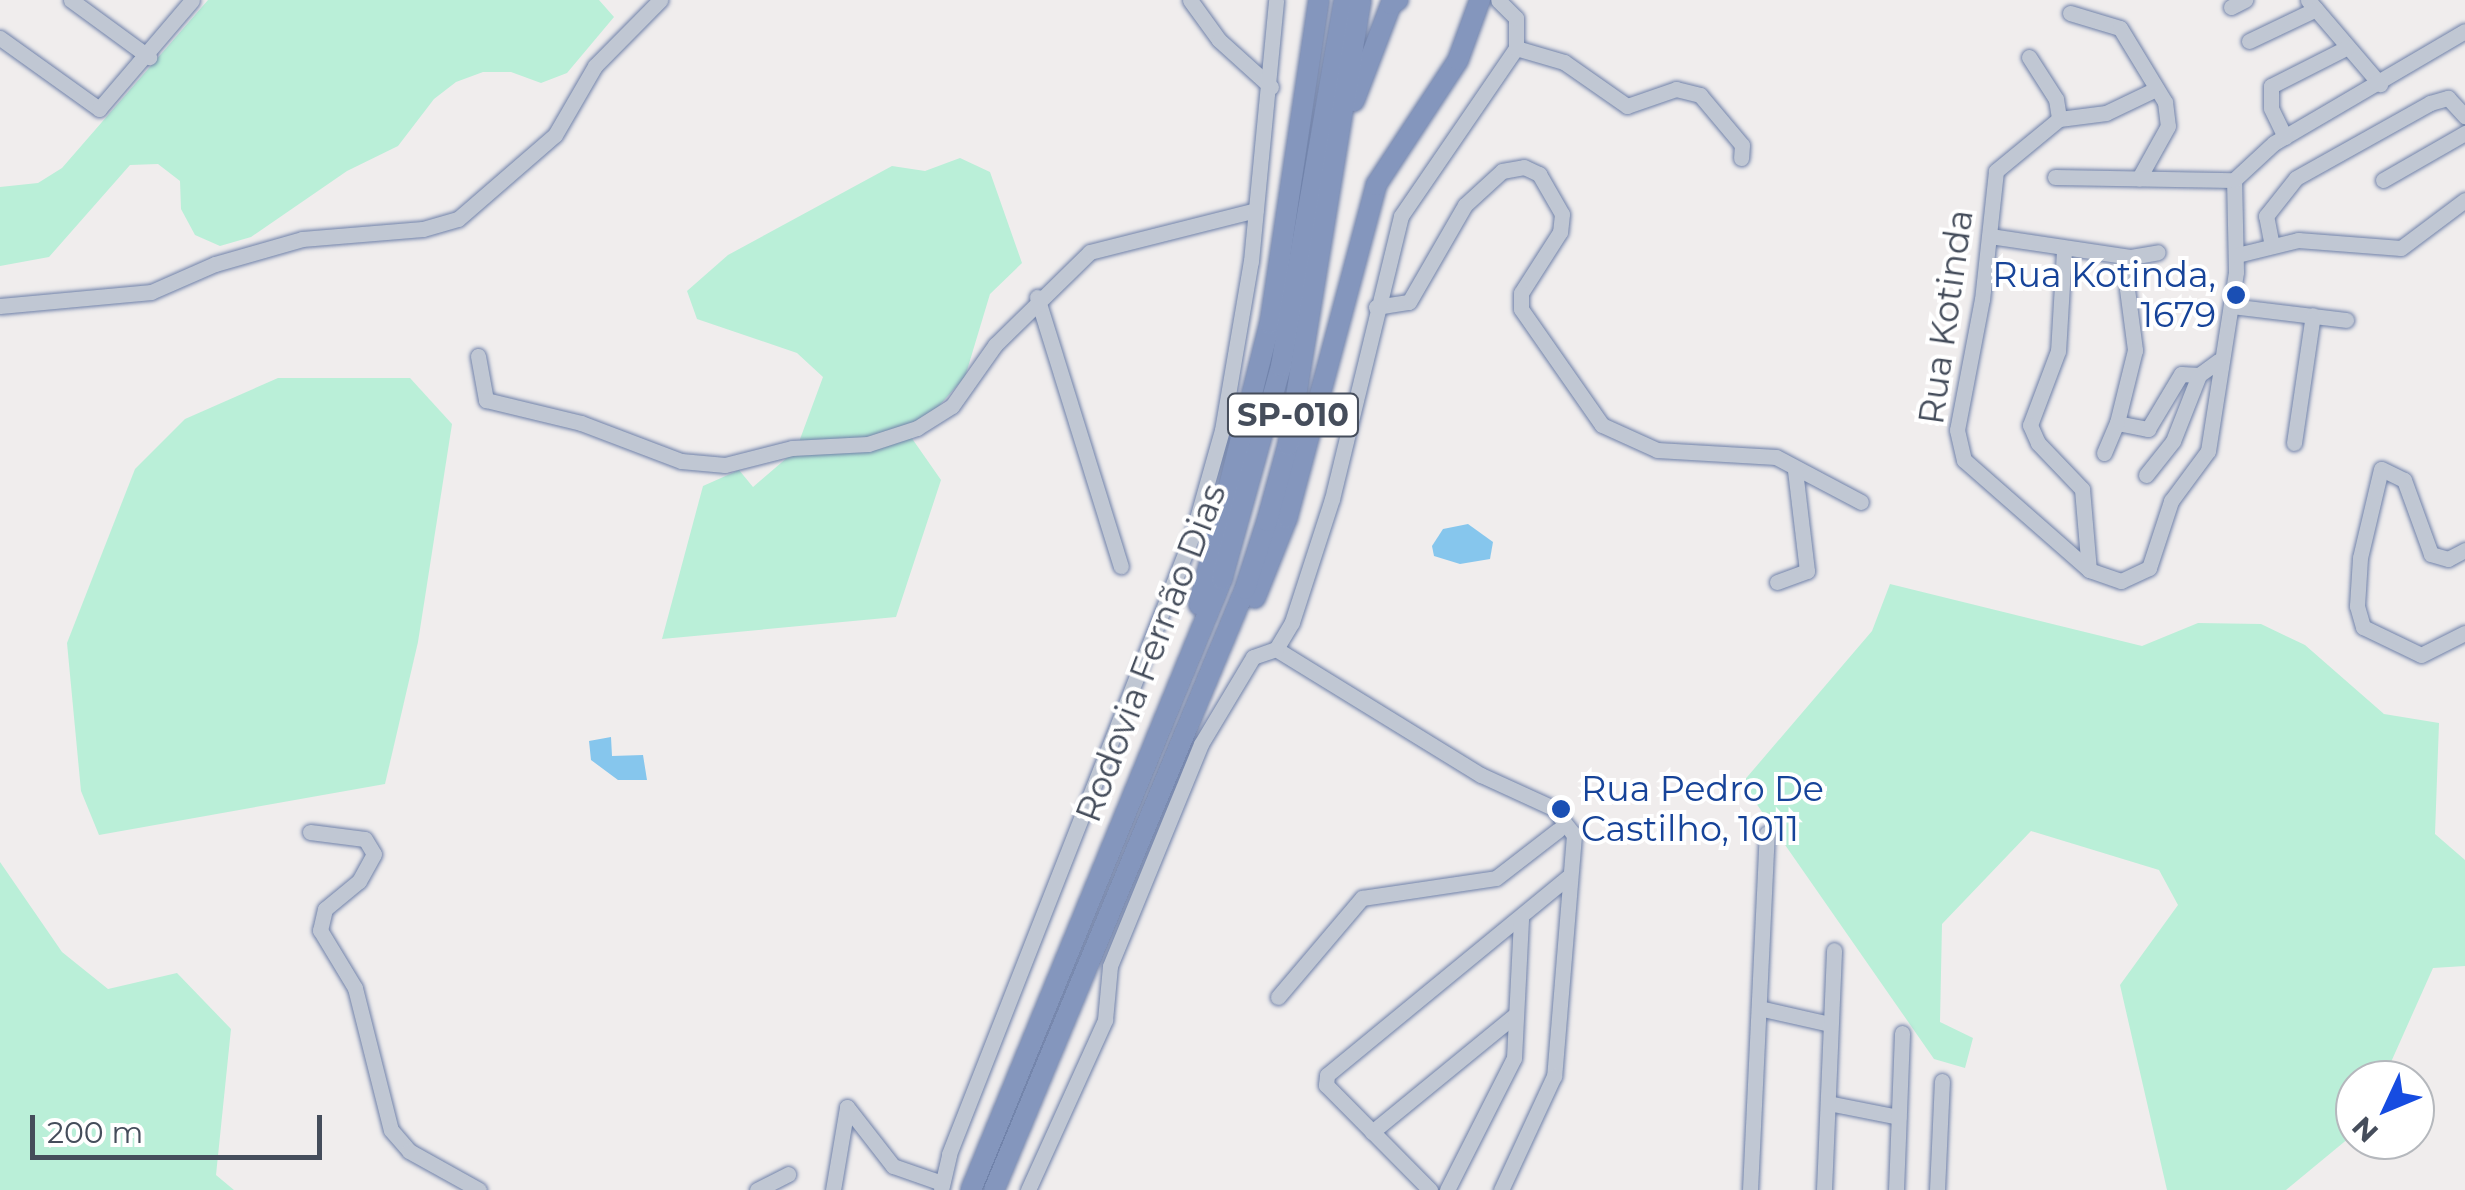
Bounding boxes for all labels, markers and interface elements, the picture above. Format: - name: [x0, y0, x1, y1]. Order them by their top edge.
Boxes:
- street label: Rua Kotinda: [1910, 207, 1982, 427]
- place label: Rua Kotinda, 1679: [1992, 254, 2216, 336]
- marker: Rua Kotinda, 1679: [2225, 284, 2247, 306]
- road number: SP-010: [1226, 388, 1360, 442]
- street label: Rodovia Fernão Dias: [1067, 478, 1235, 828]
- place label: Rua Pedro De Castilho, 1011: [1581, 768, 1824, 850]
- marker: Rua Pedro De Castilho, 1011: [1550, 798, 1572, 820]
- north arrow: [2335, 1060, 2435, 1160]
- scale bar: [35, 1095, 328, 1157]
- text: N: [2345, 1110, 2385, 1149]
- text: 200 m: [47, 1114, 143, 1151]

